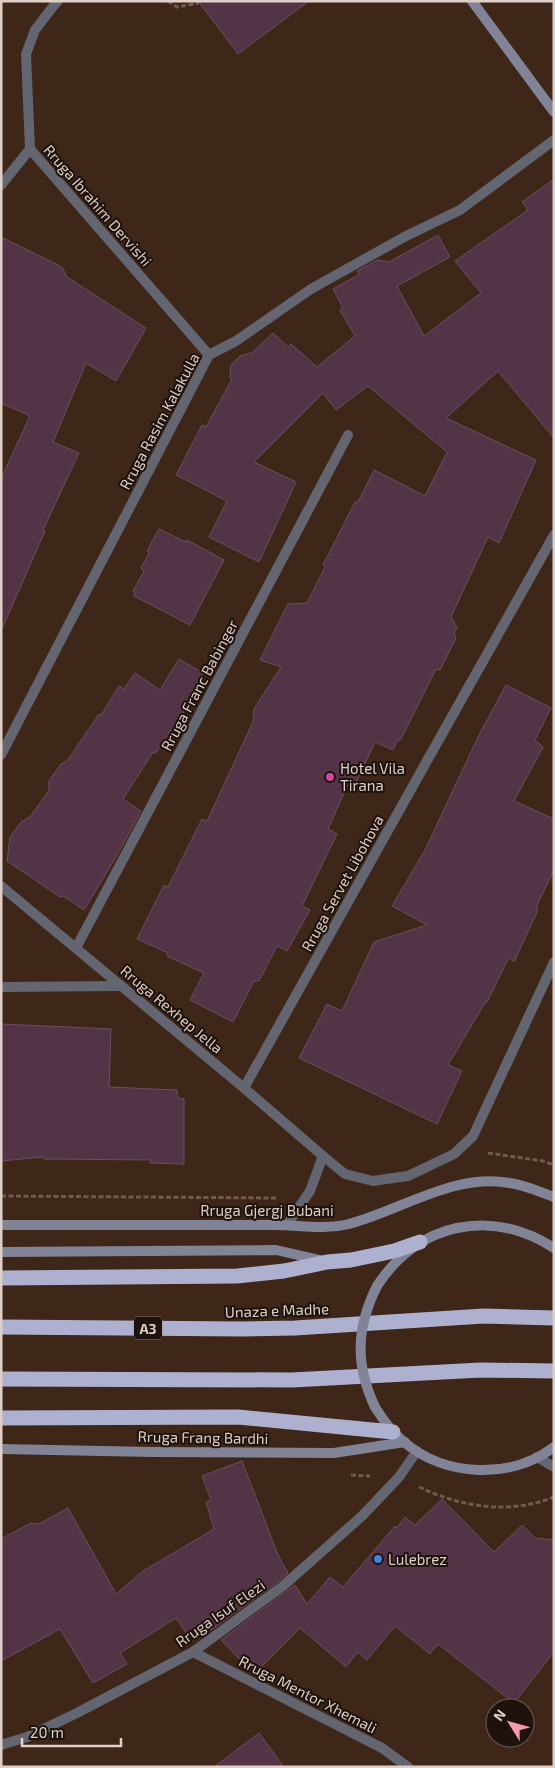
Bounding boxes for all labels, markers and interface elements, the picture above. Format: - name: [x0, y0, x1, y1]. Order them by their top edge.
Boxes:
- street label: Rruga Ibrahim Dervishi: [40, 141, 156, 269]
- street label: Rruga Rasim Kalakulla: [115, 350, 203, 492]
- street label: Rruga Franc Babinger: [157, 616, 241, 754]
- place label: Hotel Vila Tirana: [340, 759, 405, 794]
- marker: Hotel Vila Tirana: [324, 771, 336, 783]
- street label: Rruga Servet Libohova: [297, 812, 387, 954]
- street label: Rruga Rexhep Jella: [117, 961, 227, 1057]
- street label: Rruga Gjergj Bubani: [200, 1201, 334, 1220]
- street label: Unaza e Madhe: [225, 1299, 329, 1321]
- road number: A3: [134, 1316, 162, 1340]
- street label: Rruga Frang Bardhi: [138, 1427, 268, 1447]
- place label: Lulebrez: [388, 1550, 447, 1568]
- marker: Lulebrez: [372, 1553, 384, 1565]
- street label: Rruga Isuf Elezi: [172, 1576, 268, 1650]
- street label: Rruga Mentor Xhemali: [236, 1651, 380, 1737]
- north arrow: [485, 1698, 535, 1748]
- text: N: [489, 1706, 509, 1724]
- scale bar: [22, 1716, 121, 1748]
- text: 20 m: [30, 1723, 64, 1741]

